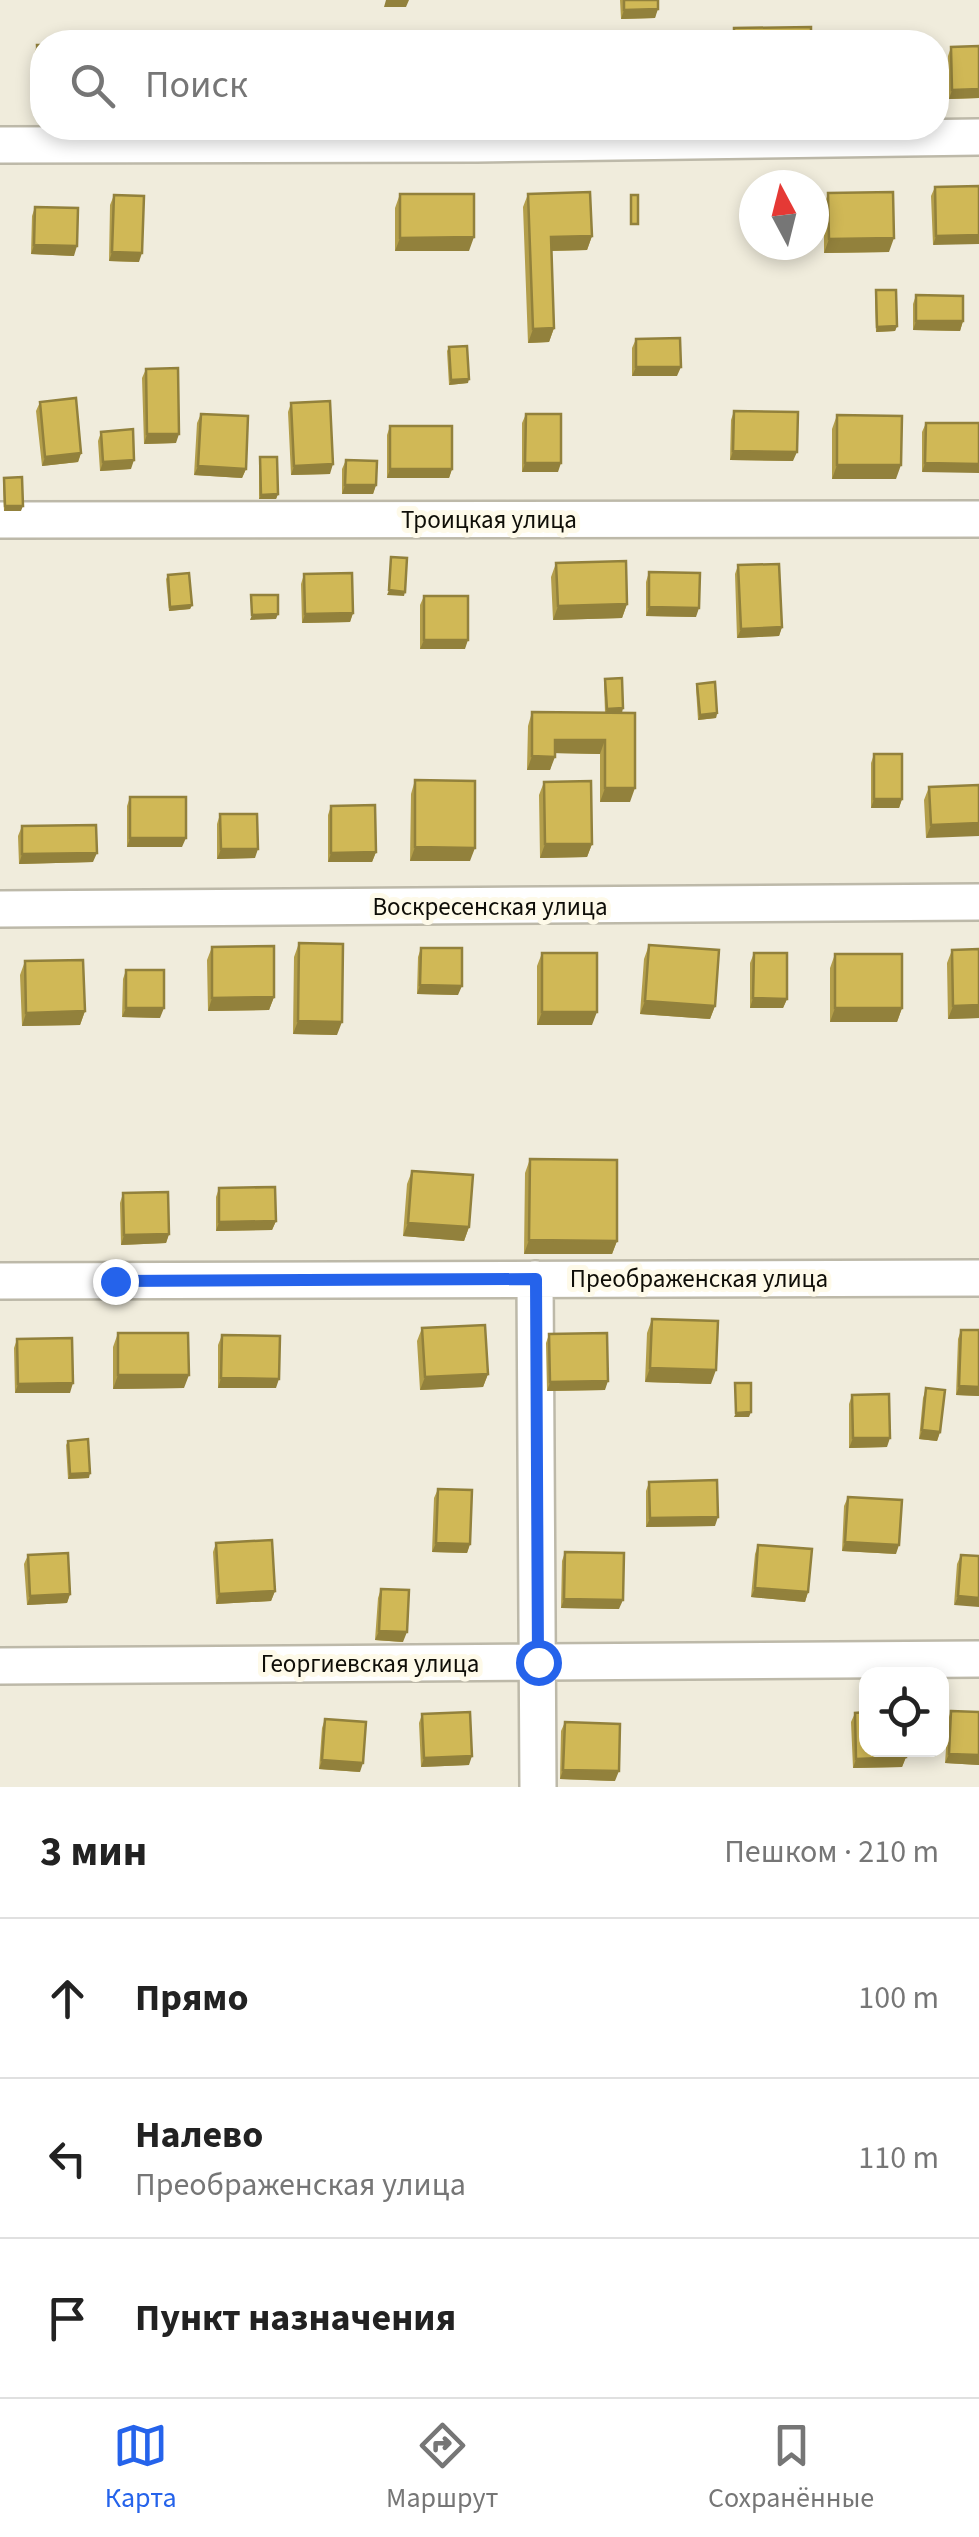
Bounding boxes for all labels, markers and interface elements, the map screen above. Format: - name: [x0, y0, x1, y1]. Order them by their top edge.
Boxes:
- search box: [30, 30, 949, 140]
- icon: search: [65, 58, 120, 113]
- text: Поиск: [145, 58, 248, 112]
- north arrow: [739, 170, 829, 260]
- street label: Троицкая улица: [401, 502, 577, 538]
- street label: Воскресенская улица: [372, 889, 608, 925]
- route end: [93, 1259, 139, 1305]
- street label: Преображенская улица: [570, 1261, 828, 1297]
- route start: [516, 1640, 562, 1686]
- street label: Георгиевская улица: [261, 1646, 479, 1682]
- map controls: [859, 1667, 949, 1757]
- button: locate: [859, 1667, 949, 1757]
- text: 3 мин: [40, 1822, 147, 1882]
- text: Пешком · 210 m: [724, 1829, 939, 1875]
- icon: ahead: [40, 1971, 95, 2026]
- text: Прямо: [135, 1971, 249, 2025]
- text: 100 m: [858, 1975, 939, 2021]
- text: Налево: [135, 2108, 263, 2162]
- icon: left: [40, 2131, 95, 2186]
- text: 110 m: [858, 2135, 939, 2181]
- text: Преображенская улица: [135, 2162, 466, 2208]
- icon: arrive: [40, 2291, 95, 2346]
- text: Пункт назначения: [135, 2291, 456, 2345]
- tab: Карта: [105, 2418, 177, 2518]
- tab: Маршрут: [386, 2418, 498, 2518]
- tab: Сохранённые: [708, 2418, 874, 2518]

